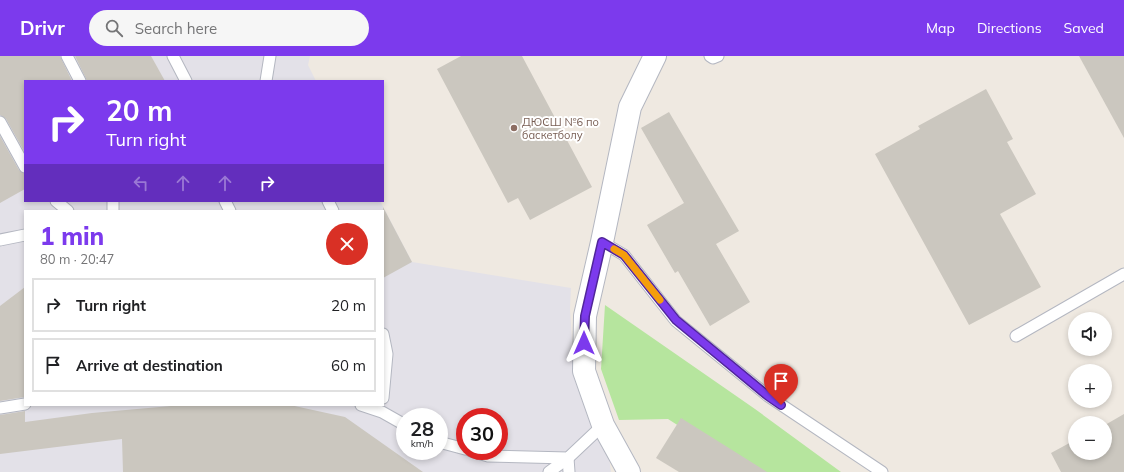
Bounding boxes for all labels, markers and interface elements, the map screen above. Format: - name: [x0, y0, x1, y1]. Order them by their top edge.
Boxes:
- search box: [89, 10, 369, 46]
- text: Drivr: [20, 16, 65, 40]
- icon: search: [103, 17, 125, 39]
- text: Search here: [135, 19, 217, 38]
- text: Map: [926, 19, 955, 37]
- text: Directions: [977, 19, 1042, 37]
- text: Saved: [1064, 19, 1104, 37]
- text: 20 m: [106, 93, 172, 128]
- icon: right: [40, 96, 92, 148]
- place label: ДЮСШ №6 по баскетболу: [522, 115, 599, 142]
- marker: ДЮСШ №6 по баскетболу: [509, 123, 519, 133]
- text: Turn right: [106, 128, 186, 151]
- icon: left: [130, 172, 152, 194]
- icon: ahead: [172, 172, 194, 194]
- icon: ahead: [214, 172, 236, 194]
- icon: right: [256, 172, 278, 194]
- text: 1 min: [40, 221, 104, 251]
- button: close: [326, 223, 368, 265]
- text: 80 m · 20:47: [40, 251, 114, 267]
- icon: right: [42, 294, 64, 316]
- text: Turn right: [76, 296, 146, 315]
- text: 20 m: [331, 296, 366, 315]
- map controls: [1068, 312, 1112, 460]
- button: sound: [1068, 312, 1112, 356]
- position arrow: [563, 322, 605, 364]
- icon: arrive: [42, 354, 64, 376]
- text: Arrive at destination: [76, 356, 223, 375]
- text: 60 m: [331, 356, 366, 375]
- pin: [764, 364, 798, 405]
- button: +: [1068, 364, 1112, 408]
- icon: arrive: [770, 370, 792, 392]
- speed limit sign: 30: [456, 408, 508, 460]
- text: 28: [410, 416, 434, 441]
- button: −: [1068, 416, 1112, 460]
- text: km/h: [411, 437, 433, 450]

